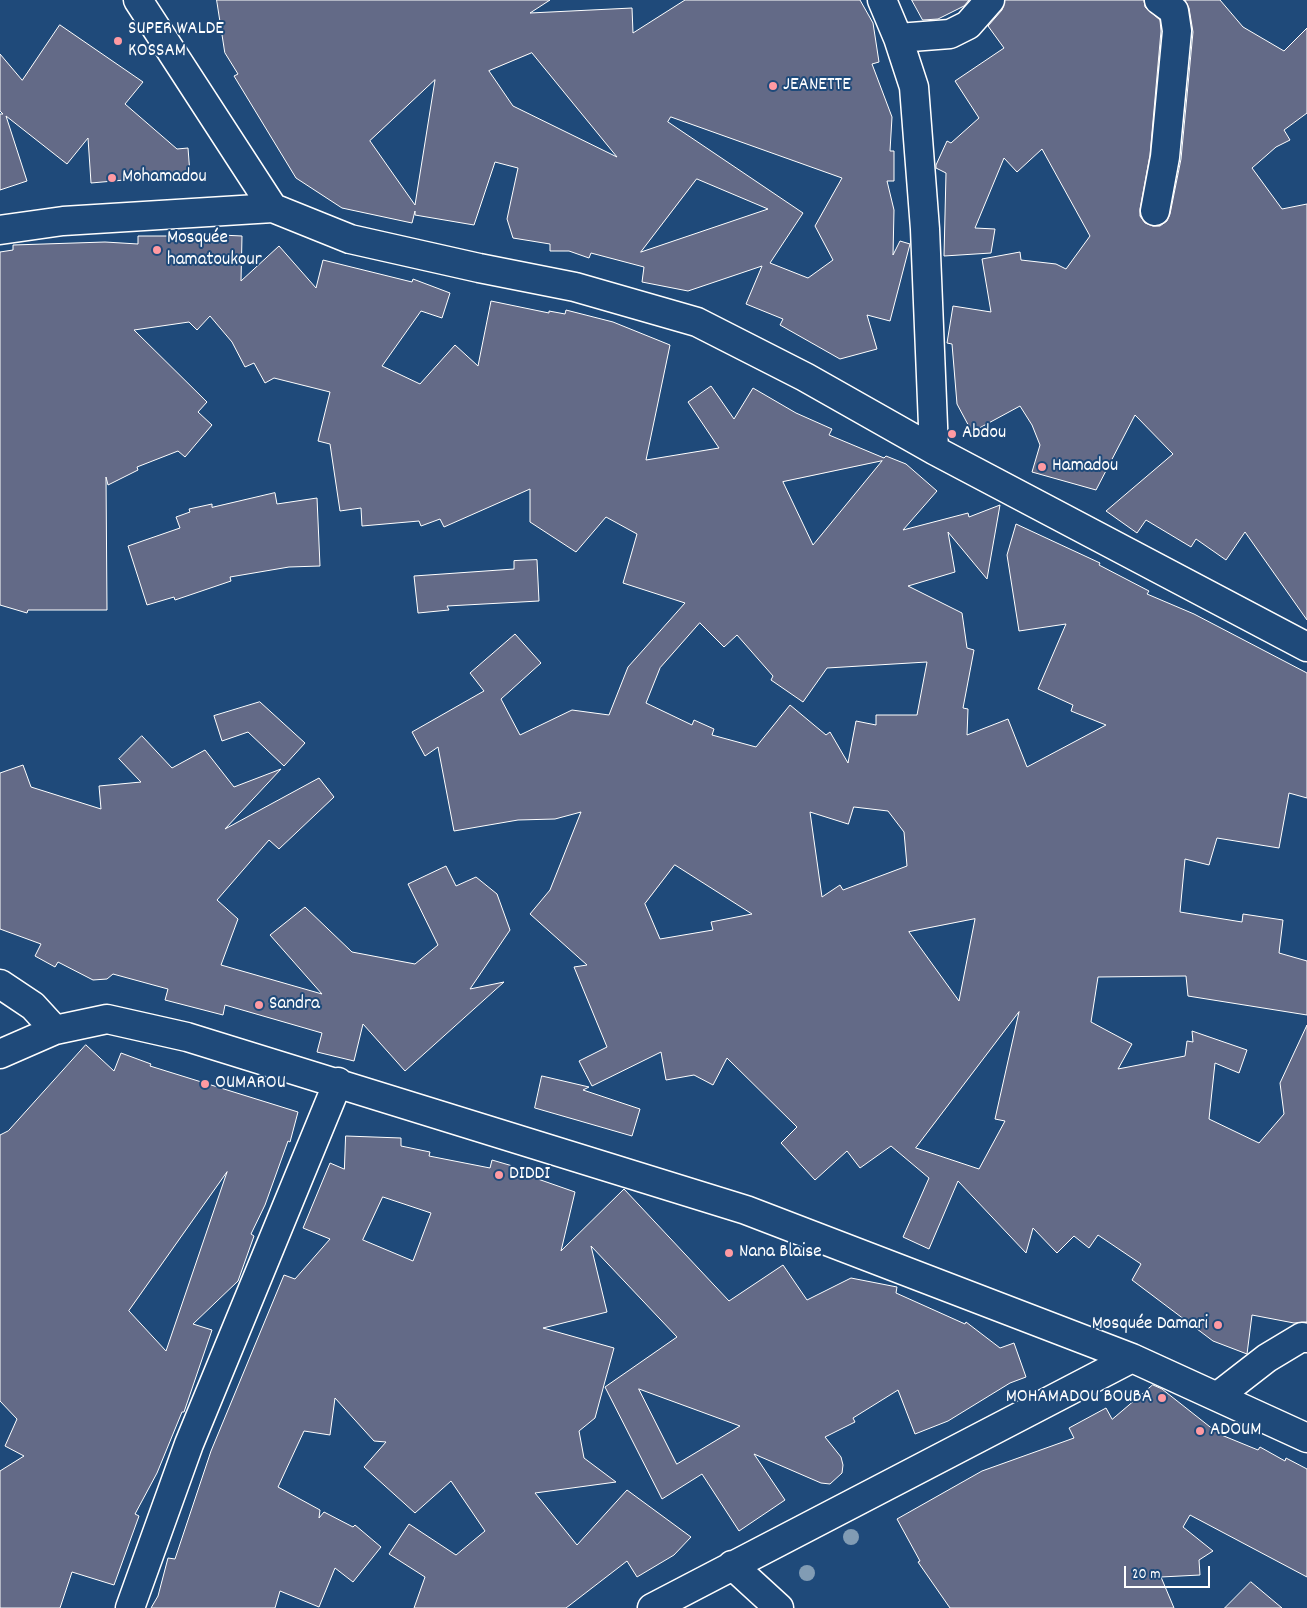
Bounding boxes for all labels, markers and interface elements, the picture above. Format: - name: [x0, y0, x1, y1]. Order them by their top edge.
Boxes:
- place label: SUPER WALDE KOSSAM: [128, 19, 224, 63]
- marker: SUPER WALDE KOSSAM: [112, 35, 124, 47]
- place label: JEANETTE: [783, 75, 851, 97]
- marker: JEANETTE: [767, 80, 779, 92]
- place label: Mohamadou: [122, 167, 207, 189]
- marker: Mohamadou: [106, 172, 118, 184]
- place label: Mosquée hamatoukour: [167, 228, 262, 272]
- marker: Mosquée hamatoukour: [151, 244, 163, 256]
- place label: Abdou: [962, 423, 1006, 445]
- marker: Abdou: [946, 428, 958, 440]
- place label: Hamadou: [1052, 456, 1118, 478]
- marker: Hamadou: [1036, 461, 1048, 473]
- place label: Sandra: [269, 994, 320, 1016]
- marker: Sandra: [253, 999, 265, 1011]
- place label: OUMAROU: [215, 1073, 286, 1095]
- marker: OUMAROU: [199, 1078, 211, 1090]
- place label: DIDDI: [509, 1164, 550, 1186]
- marker: DIDDI: [493, 1169, 505, 1181]
- place label: Nana Blaise: [739, 1242, 822, 1264]
- marker: Nana Blaise: [723, 1247, 735, 1259]
- place label: Mosquée Damari: [1092, 1314, 1208, 1336]
- marker: Mosquée Damari: [1212, 1319, 1224, 1331]
- place label: MOHAMADOU BOUBA: [1006, 1387, 1152, 1409]
- marker: MOHAMADOU BOUBA: [1156, 1392, 1168, 1404]
- place label: ADOUM: [1210, 1420, 1261, 1442]
- marker: ADOUM: [1194, 1425, 1206, 1437]
- scale bar: [1127, 1556, 1213, 1588]
- text: 20 m: [1132, 1564, 1160, 1586]

